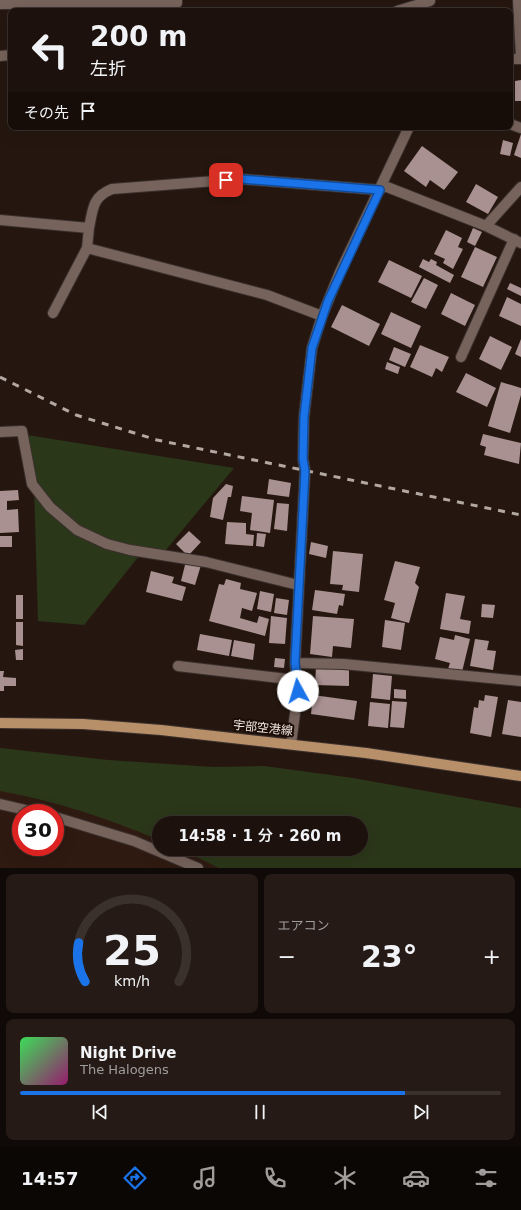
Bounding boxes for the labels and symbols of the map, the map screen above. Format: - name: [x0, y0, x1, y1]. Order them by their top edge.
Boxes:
- pin: [209, 163, 243, 197]
- position arrow: [277, 670, 319, 712]
- street label: 宇部空港線: [232, 718, 294, 738]
- speed limit sign: 30: [12, 804, 64, 856]

